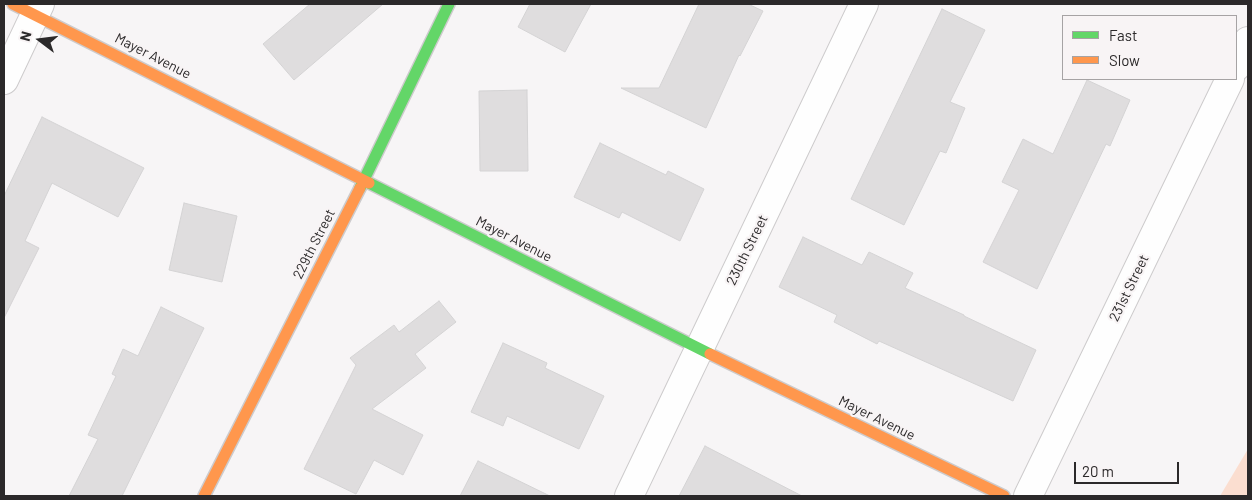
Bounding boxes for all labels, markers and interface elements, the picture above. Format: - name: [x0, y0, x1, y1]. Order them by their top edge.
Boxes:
- north arrow: [15, 15, 65, 65]
- legend: [1062, 15, 1237, 80]
- text: Fast: [1109, 26, 1137, 44]
- text: N: [16, 29, 34, 43]
- street label: Mayer Avenue: [112, 30, 194, 82]
- text: Slow: [1109, 51, 1140, 69]
- street label: 229th Street: [289, 206, 339, 282]
- street label: 230th Street: [723, 212, 771, 288]
- street label: Mayer Avenue: [473, 213, 555, 265]
- street label: 231st Street: [1106, 252, 1152, 324]
- street label: Mayer Avenue: [836, 392, 918, 444]
- scale bar: [1077, 452, 1182, 484]
- text: 20 m: [1082, 462, 1114, 480]

